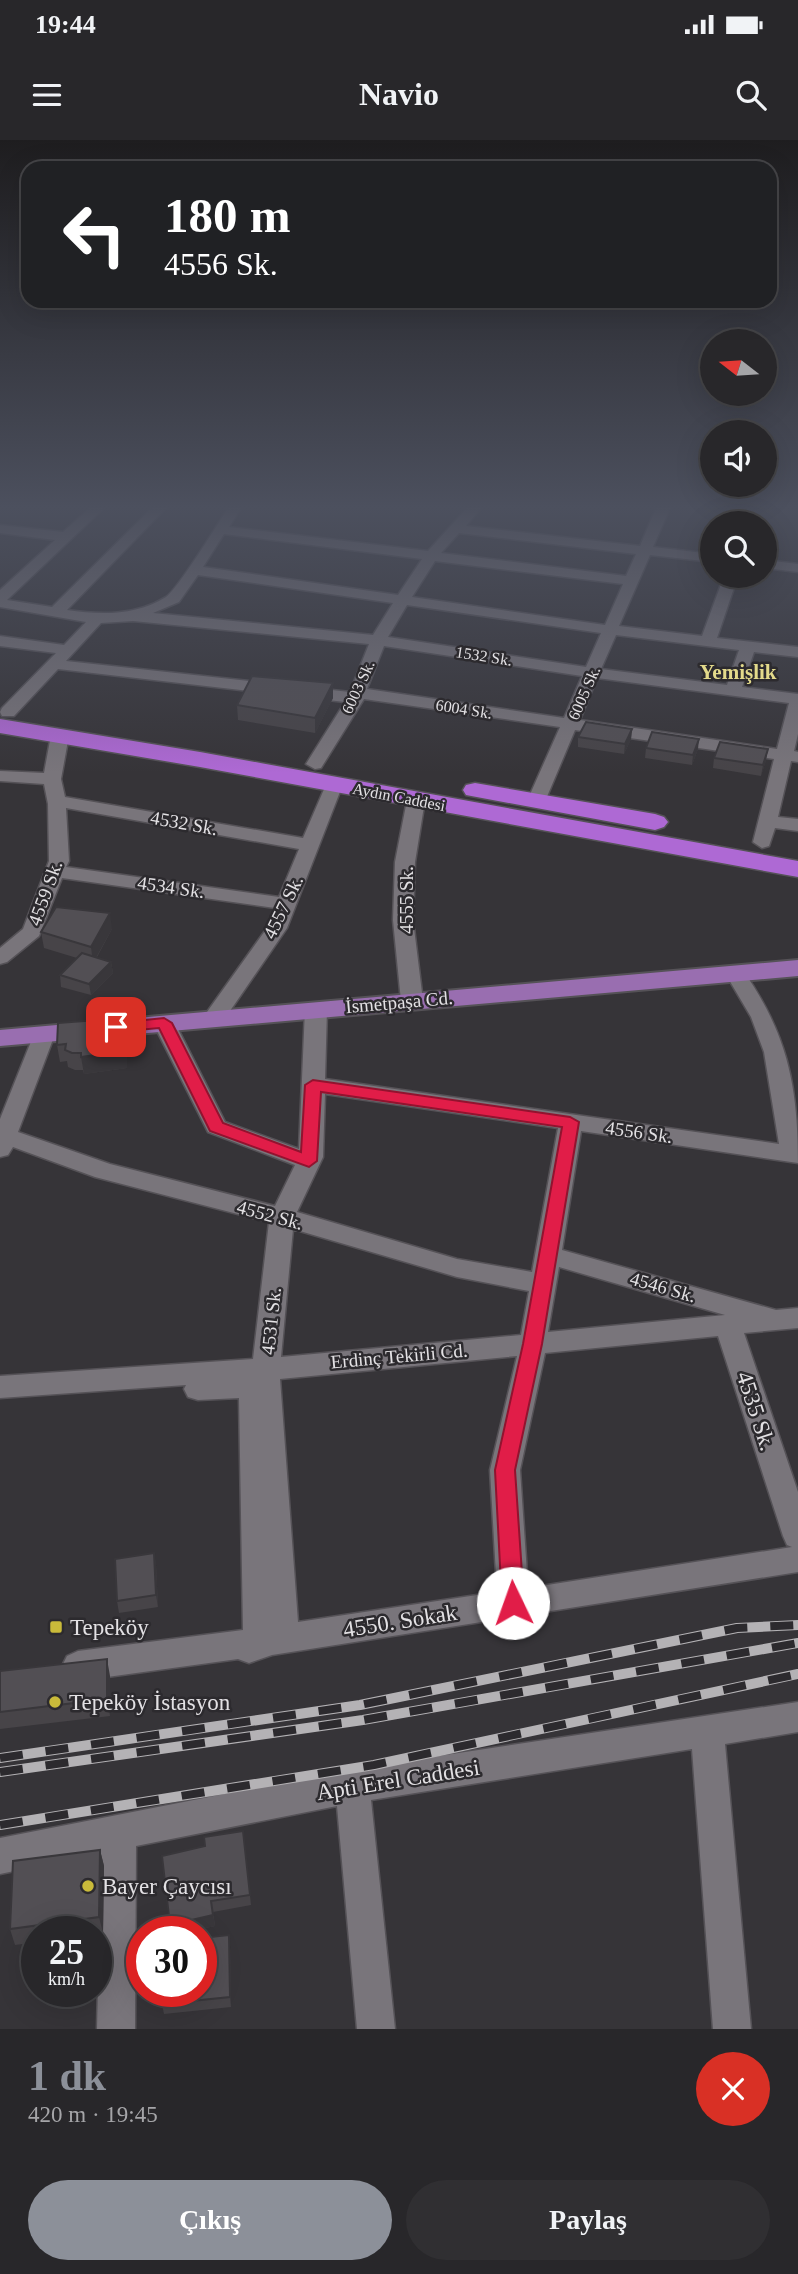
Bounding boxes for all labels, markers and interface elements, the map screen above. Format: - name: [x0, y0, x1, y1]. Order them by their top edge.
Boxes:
- text: 19:44: [35, 10, 96, 39]
- icon: menu: [28, 76, 66, 114]
- text: Navio: [359, 76, 439, 112]
- icon: search: [732, 76, 770, 114]
- text: 180 m: [164, 188, 291, 243]
- icon: left: [49, 189, 140, 280]
- text: 4556 Sk.: [164, 246, 278, 282]
- north arrow: [700, 329, 777, 406]
- map controls: [700, 329, 777, 588]
- button: sound: [700, 420, 777, 497]
- button: search: [700, 511, 777, 588]
- street label: 1532 Sk.: [455, 643, 513, 669]
- street label: 6003 Sk.: [338, 658, 378, 716]
- district label: Yemişlik: [699, 660, 777, 684]
- street label: 6005 Sk.: [565, 664, 603, 722]
- street label: 6004 Sk.: [435, 696, 493, 722]
- street label: Aydın Caddesi: [351, 780, 447, 815]
- street label: 4532 Sk.: [149, 807, 219, 839]
- street label: 4559 Sk.: [24, 858, 66, 928]
- street label: 4555 Sk.: [396, 866, 417, 934]
- street label: 4534 Sk.: [136, 872, 206, 902]
- street label: 4557 Sk.: [259, 872, 307, 942]
- street label: İsmetpaşa Cd.: [344, 987, 454, 1017]
- pin: [86, 997, 146, 1057]
- icon: arrive: [97, 1008, 135, 1046]
- street label: 4556 Sk.: [604, 1117, 674, 1147]
- street label: 4552 Sk.: [235, 1196, 305, 1234]
- street label: 4546 Sk.: [628, 1268, 698, 1306]
- street label: 4531 Sk.: [257, 1286, 285, 1356]
- street label: Erdinç Tekirli Cd.: [330, 1340, 468, 1372]
- street label: 4535 Sk.: [731, 1368, 781, 1454]
- position arrow: [476, 1566, 550, 1640]
- street label: 4550. Sokak: [341, 1600, 459, 1642]
- place label: Tepeköy: [70, 1615, 149, 1640]
- marker: Tepeköy: [48, 1619, 64, 1635]
- place label: Tepeköy İstasyon: [69, 1690, 231, 1715]
- marker: Tepeköy İstasyon: [47, 1694, 63, 1710]
- street label: Apti Erel Caddesi: [315, 1755, 481, 1805]
- place label: Bayer Çaycısı: [102, 1874, 232, 1899]
- marker: Bayer Çaycısı: [80, 1878, 96, 1894]
- speed limit sign: 30: [126, 1916, 217, 2007]
- text: 25: [49, 1933, 84, 1972]
- text: km/h: [48, 1969, 85, 1989]
- button: close: [696, 2052, 770, 2126]
- text: 1 dk: [28, 2053, 106, 2099]
- text: 420 m · 19:45: [28, 2102, 158, 2127]
- button: Çıkış: [28, 2180, 392, 2260]
- button: Paylaş: [406, 2180, 770, 2260]

